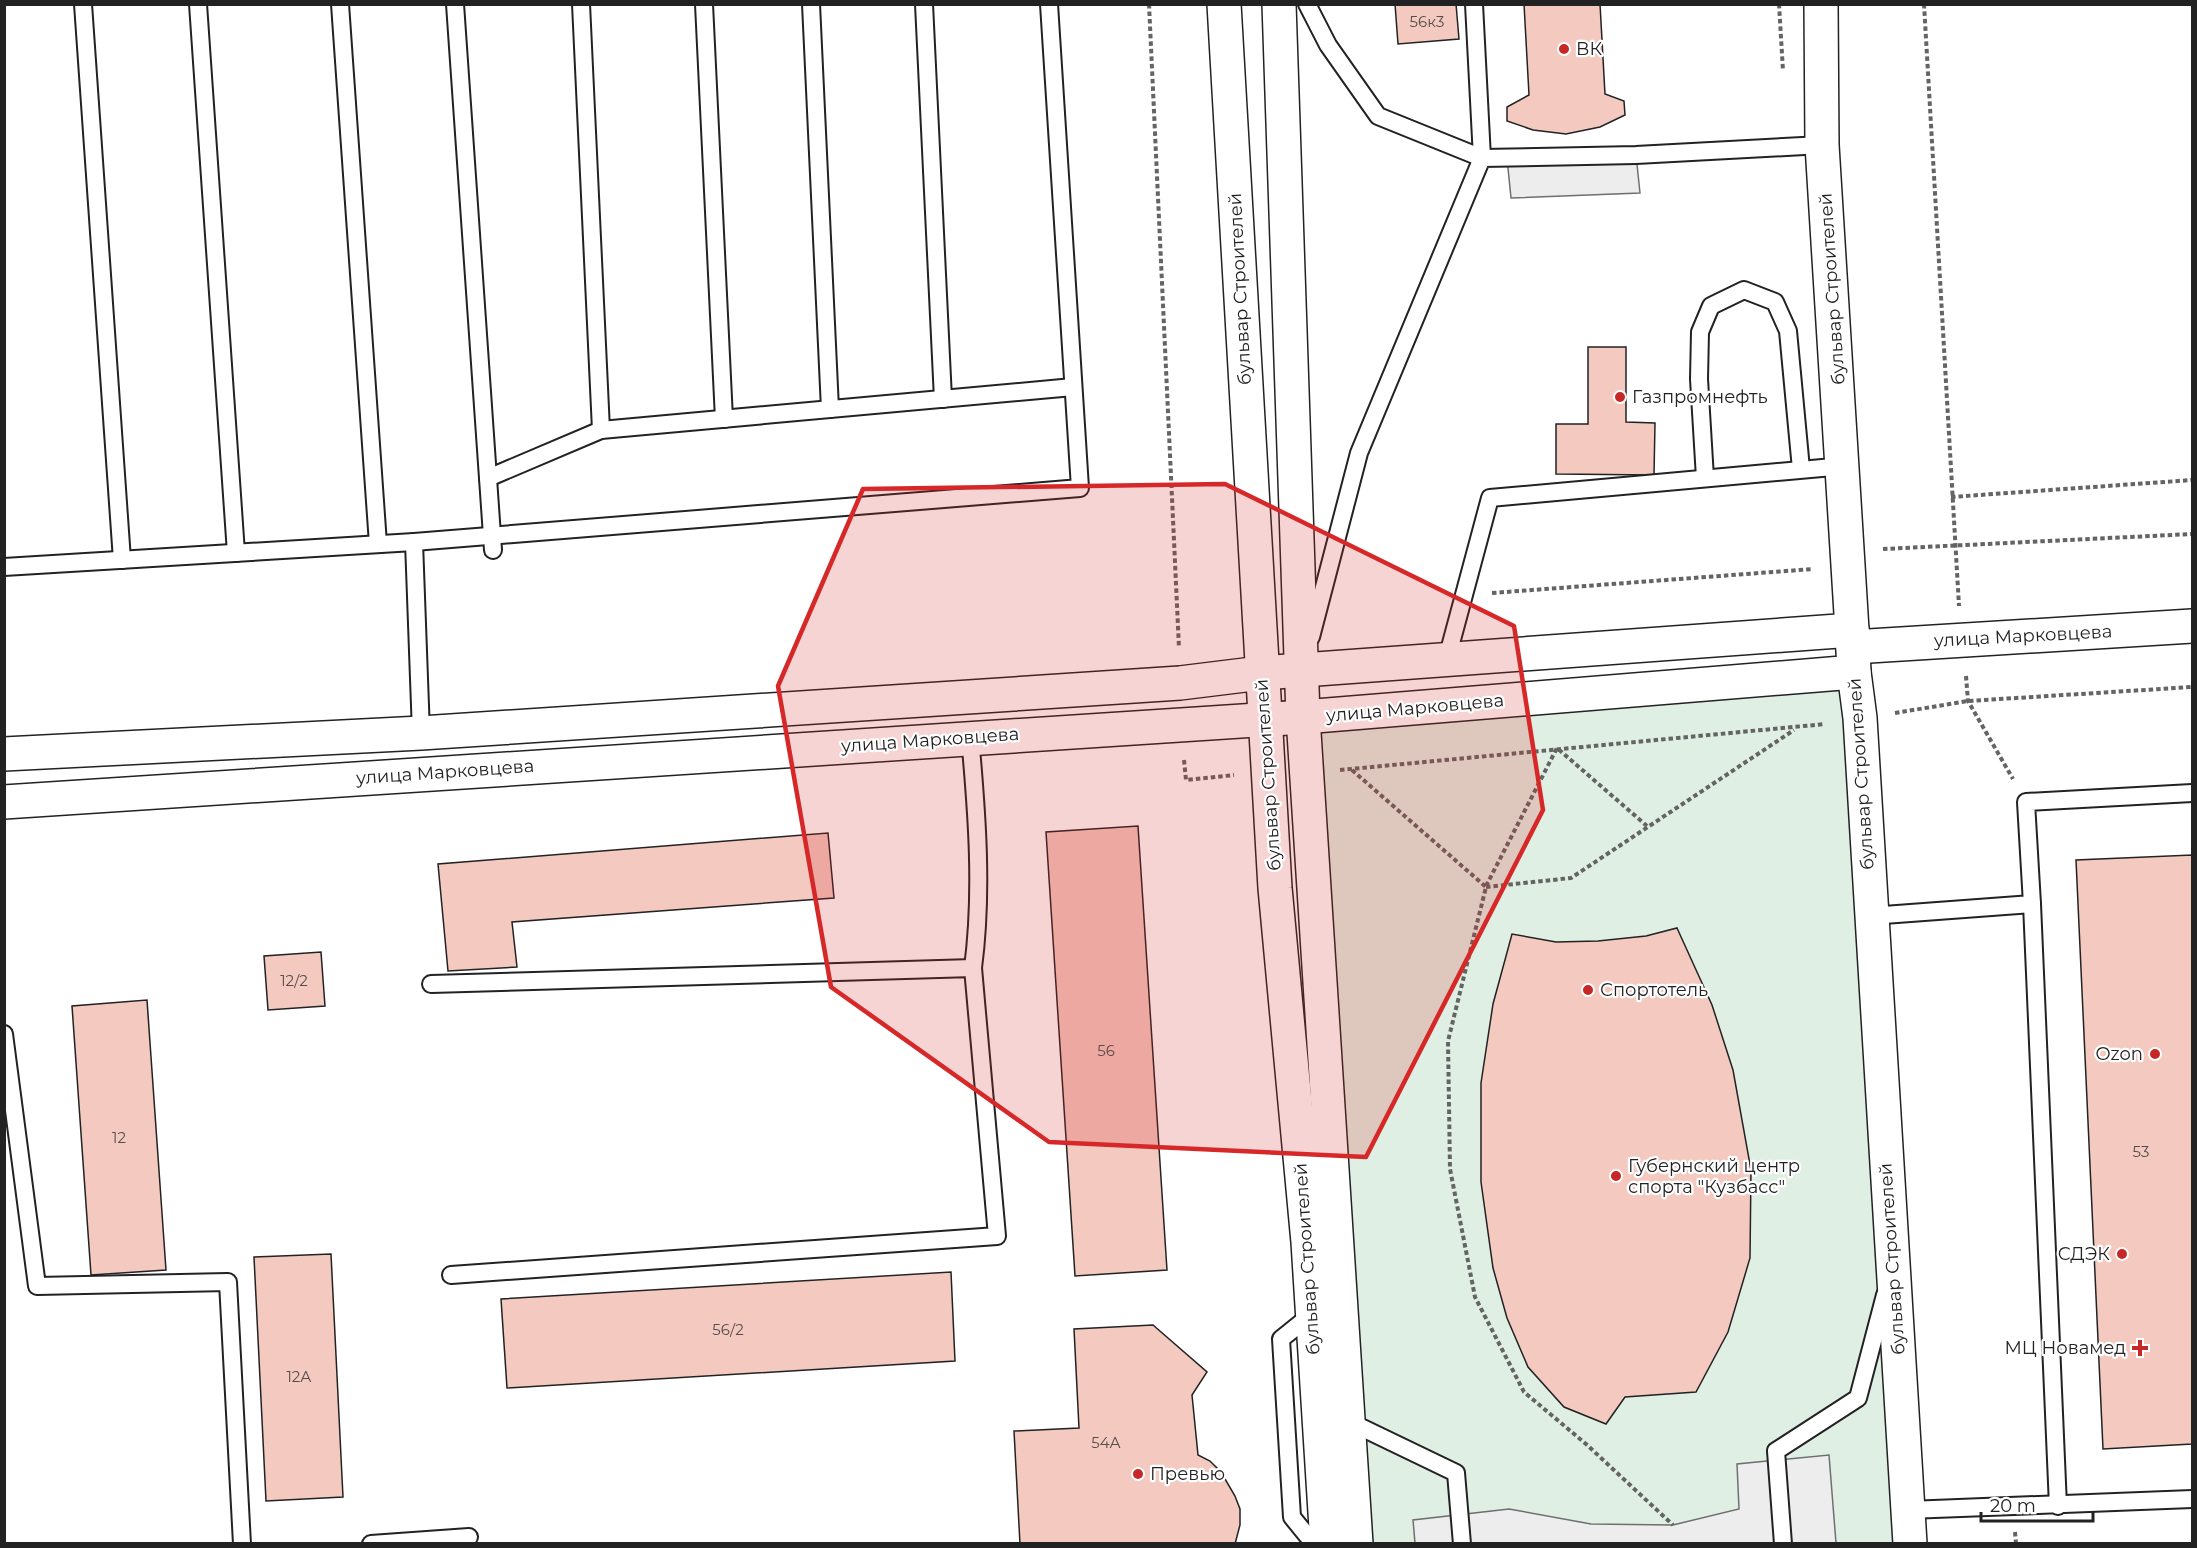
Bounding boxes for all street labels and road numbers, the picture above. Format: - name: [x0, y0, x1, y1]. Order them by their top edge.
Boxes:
- street label: бульвар Строителей: [1224, 192, 1256, 386]
- street label: бульвар Строителей: [1814, 192, 1850, 386]
- street label: улица Марковцева: [1932, 620, 2113, 652]
- street label: бульвар Строителей: [1843, 677, 1879, 871]
- street label: бульвар Строителей: [1250, 678, 1286, 872]
- street label: улица Марковцева: [1324, 689, 1505, 727]
- street label: улица Марковцева: [839, 723, 1020, 757]
- street label: улица Марковцева: [354, 755, 535, 789]
- street label: бульвар Строителей: [1289, 1162, 1325, 1356]
- street label: бульвар Строителей: [1874, 1162, 1910, 1356]

